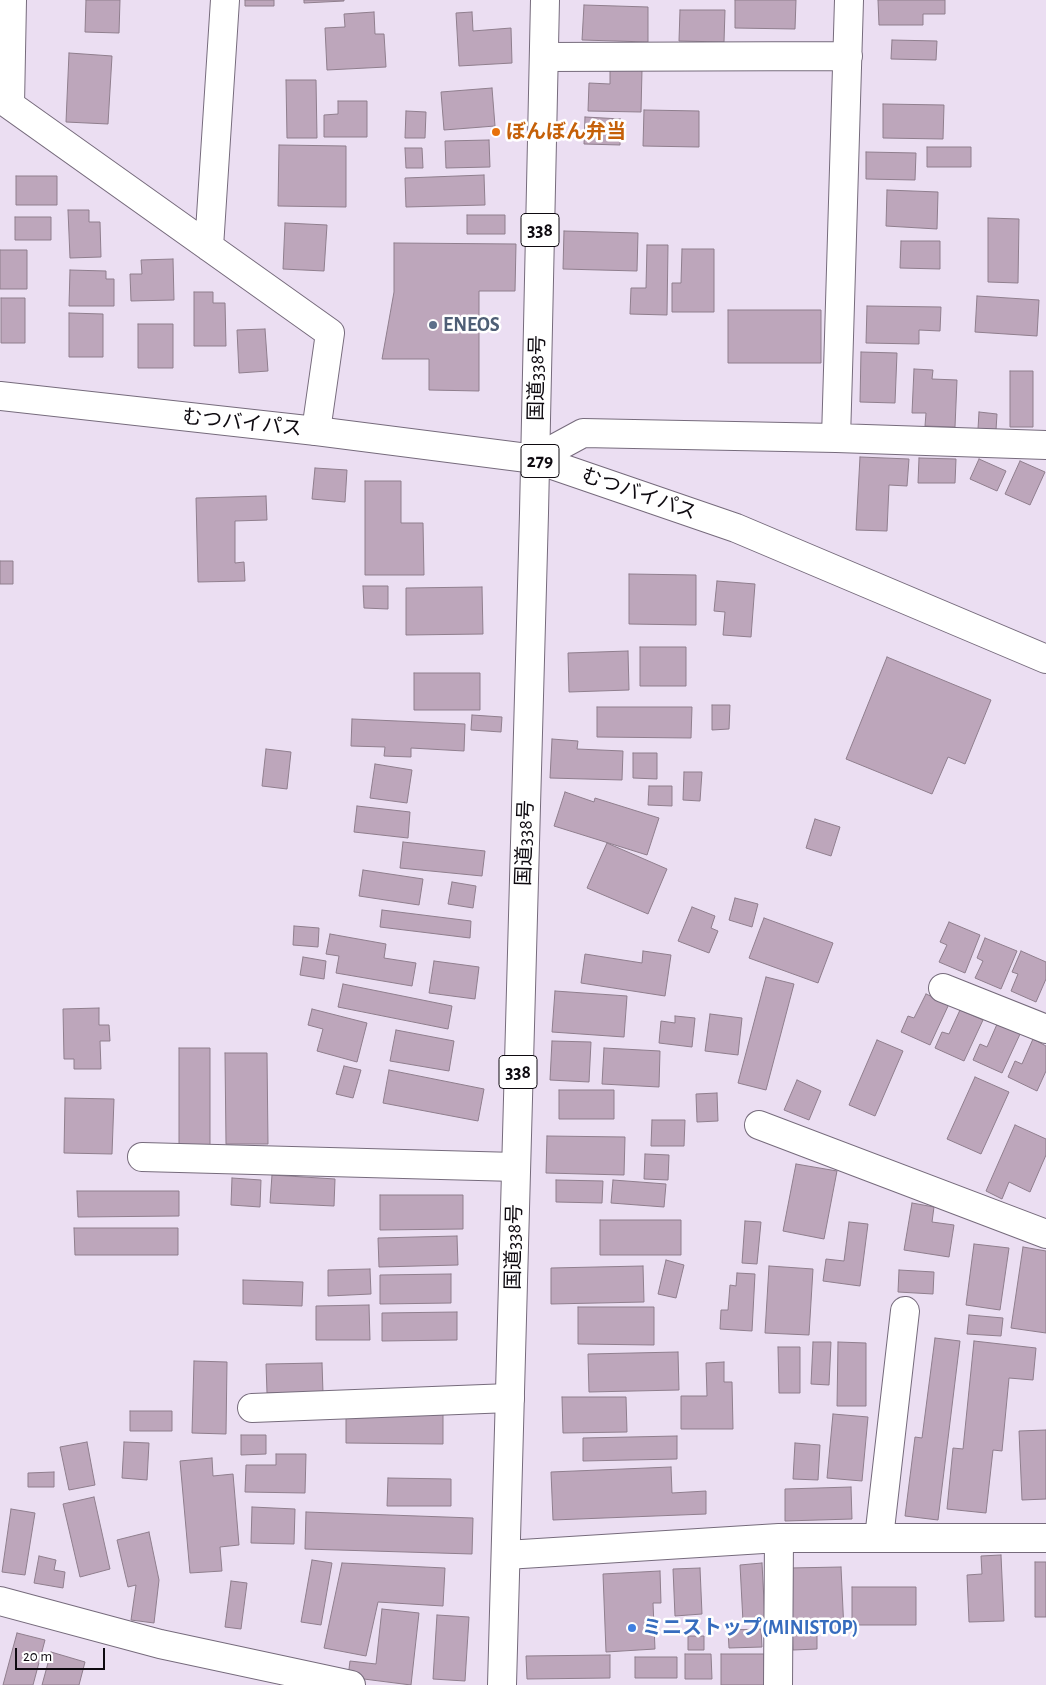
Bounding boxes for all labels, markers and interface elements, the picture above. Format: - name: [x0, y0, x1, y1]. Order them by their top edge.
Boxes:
- place label: ぼんぼん弁当: [506, 120, 626, 144]
- marker: ぼんぼん弁当: [490, 126, 502, 138]
- road number: 338: [521, 214, 559, 246]
- place label: ENEOS: [443, 313, 500, 337]
- marker: ENEOS: [427, 319, 439, 331]
- street label: 国道338号: [524, 335, 550, 421]
- street label: むつバイパス: [181, 405, 303, 441]
- road number: 279: [521, 444, 559, 478]
- street label: むつバイパス: [578, 463, 700, 525]
- street label: 国道338号: [512, 800, 538, 886]
- road number: 338: [499, 1056, 537, 1088]
- street label: 国道338号: [501, 1204, 527, 1290]
- place label: ミニストップ(MINISTOP): [642, 1616, 858, 1640]
- marker: ミニストップ(MINISTOP): [626, 1622, 638, 1634]
- scale bar: [18, 1638, 108, 1670]
- text: 20 m: [23, 1649, 52, 1664]

